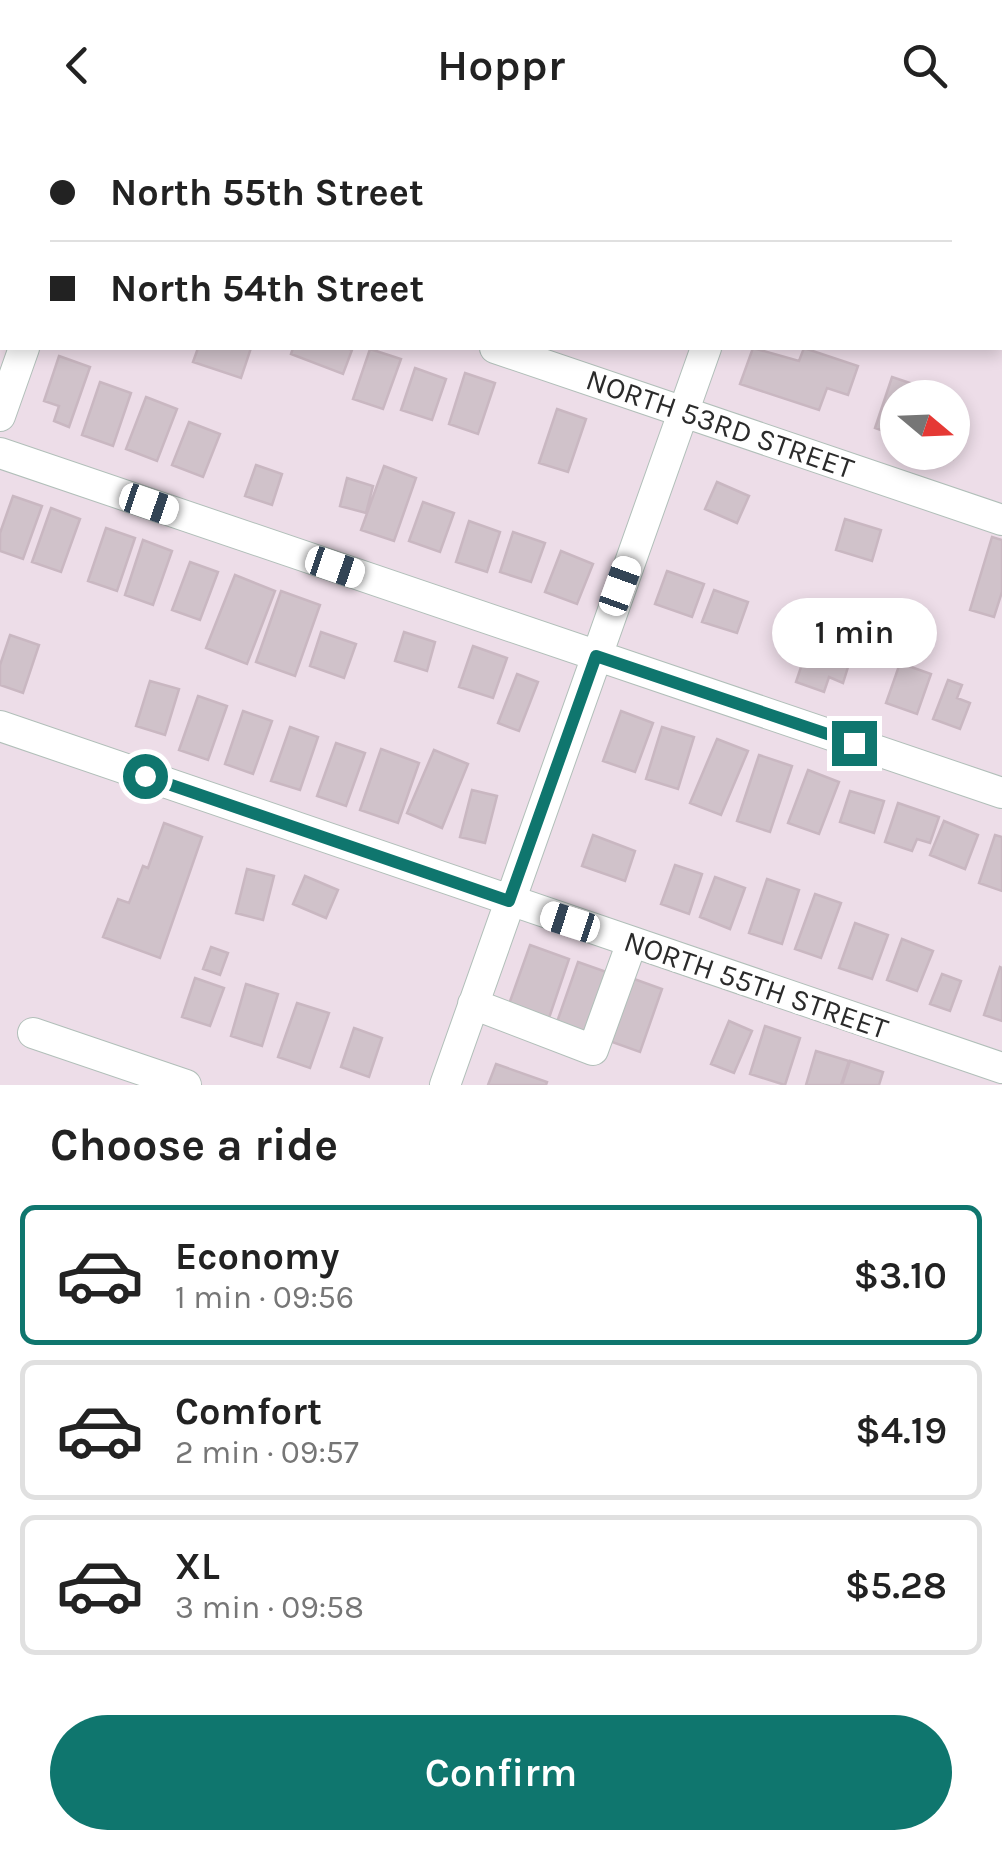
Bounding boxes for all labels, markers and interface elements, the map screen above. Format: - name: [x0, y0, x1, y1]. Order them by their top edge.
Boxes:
- icon: back: [50, 38, 105, 93]
- icon: search: [897, 38, 952, 93]
- text: Hoppr: [437, 39, 565, 91]
- text: North 55th Street: [110, 170, 424, 215]
- text: North 54th Street: [110, 266, 424, 311]
- street label: NORTH 53RD STREET: [581, 361, 859, 487]
- north arrow: [880, 380, 970, 470]
- map controls: [880, 380, 970, 470]
- car: [116, 480, 182, 528]
- car: [302, 543, 368, 591]
- car: [596, 553, 644, 619]
- callout: 1 min: [772, 598, 936, 668]
- text: 1 min: [815, 614, 894, 651]
- route end: [832, 721, 877, 766]
- route start: [123, 754, 168, 799]
- car: [537, 898, 603, 946]
- street label: NORTH 55TH STREET: [619, 923, 893, 1047]
- text: Choose a ride: [50, 1119, 338, 1171]
- icon: car: [55, 1230, 145, 1320]
- text: Economy: [175, 1234, 339, 1279]
- text: $3.10: [853, 1253, 947, 1298]
- text: 1 min · 09:56: [175, 1279, 354, 1316]
- icon: car: [55, 1385, 145, 1475]
- text: Comfort: [175, 1389, 322, 1434]
- text: $4.19: [855, 1408, 947, 1453]
- text: 2 min · 09:57: [175, 1434, 359, 1471]
- icon: car: [55, 1540, 145, 1630]
- text: XL: [175, 1544, 220, 1589]
- text: $5.28: [845, 1563, 947, 1608]
- text: 3 min · 09:58: [175, 1589, 364, 1626]
- button: Confirm: [50, 1715, 952, 1830]

